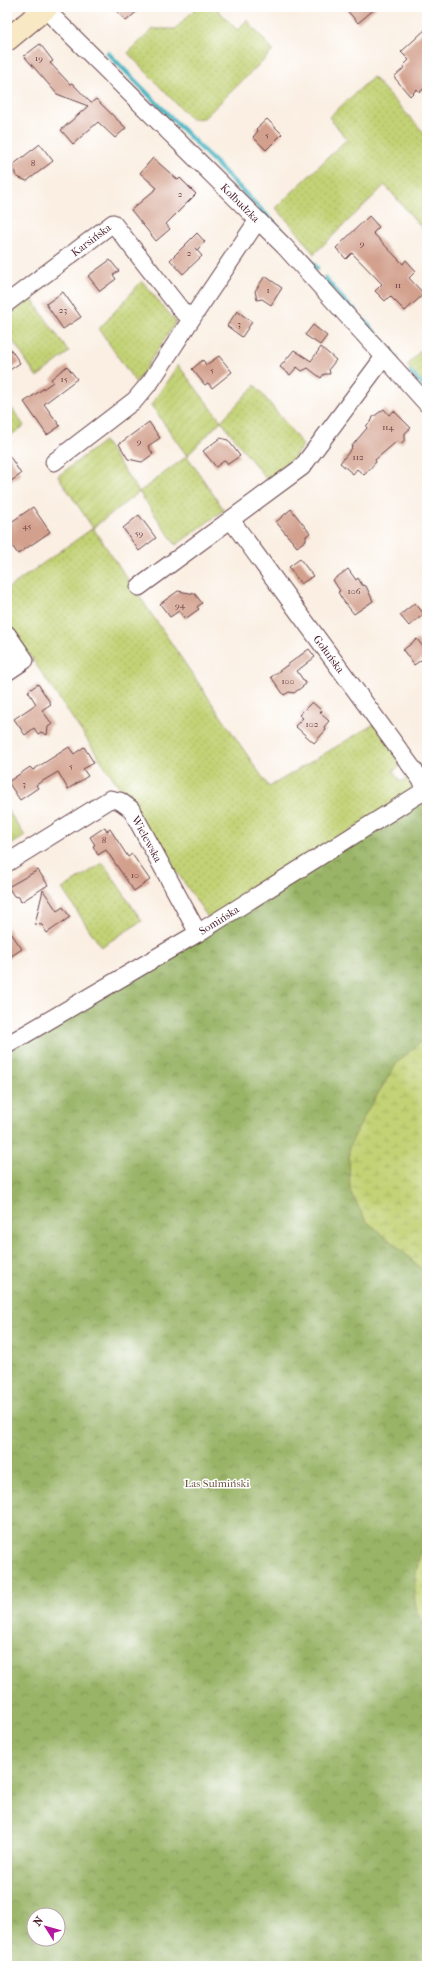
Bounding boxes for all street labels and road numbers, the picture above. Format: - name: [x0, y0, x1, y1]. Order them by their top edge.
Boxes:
- street label: Kolbudzka: [218, 180, 263, 225]
- street label: Karsińska: [68, 220, 114, 259]
- street label: Gołuńska: [311, 633, 348, 676]
- street label: Wielewska: [129, 813, 165, 865]
- street label: Somińska: [196, 902, 242, 937]

